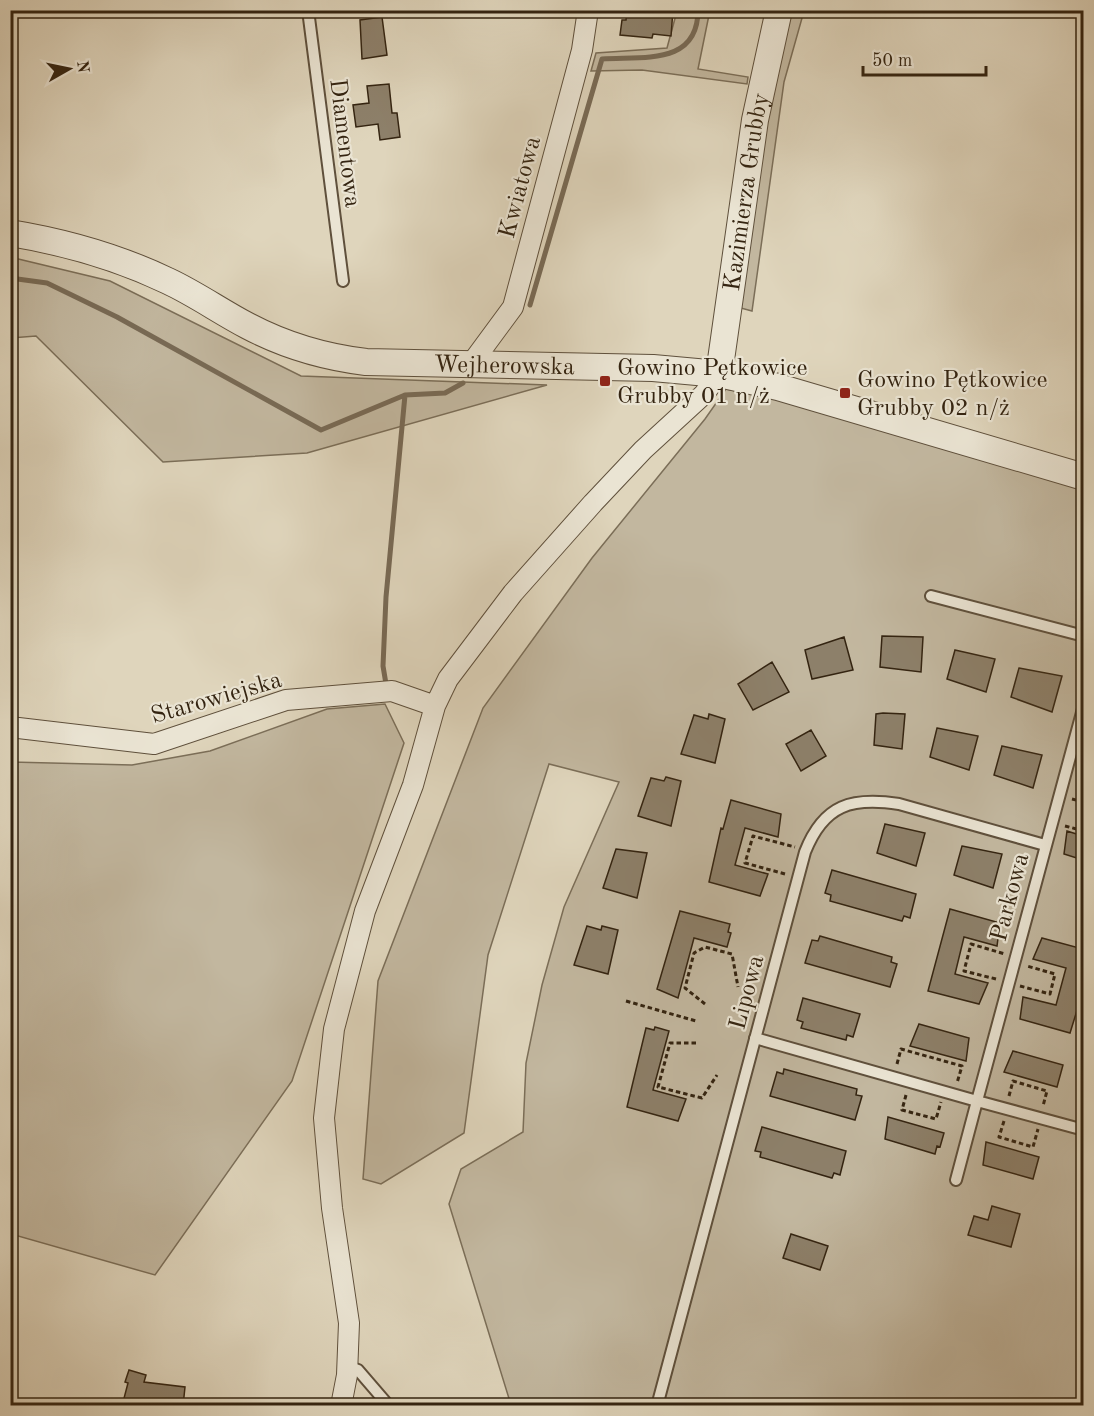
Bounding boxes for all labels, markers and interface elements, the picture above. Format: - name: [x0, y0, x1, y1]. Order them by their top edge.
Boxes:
- north arrow: [39, 39, 99, 99]
- scale bar: [863, 39, 986, 77]
- text: 50 m: [872, 52, 912, 70]
- text: N: [73, 60, 91, 75]
- street label: Diamentowa: [324, 77, 364, 209]
- street label: Kazimierza Grubby: [721, 91, 775, 293]
- street label: Kwiatowa: [496, 134, 546, 241]
- street label: Wejherowska: [434, 353, 575, 380]
- place label: Gowino Pętkowice Grubby 01 n/ż: [617, 357, 808, 409]
- place label: Gowino Pętkowice Grubby 02 n/ż: [857, 369, 1048, 421]
- marker: Gowino Pętkowice Grubby 01 n/ż: [598, 374, 612, 388]
- marker: Gowino Pętkowice Grubby 02 n/ż: [838, 386, 852, 400]
- street label: Starowiejska: [148, 669, 285, 729]
- street label: Parkowa: [988, 850, 1034, 944]
- street label: Lipowa: [726, 952, 769, 1032]

